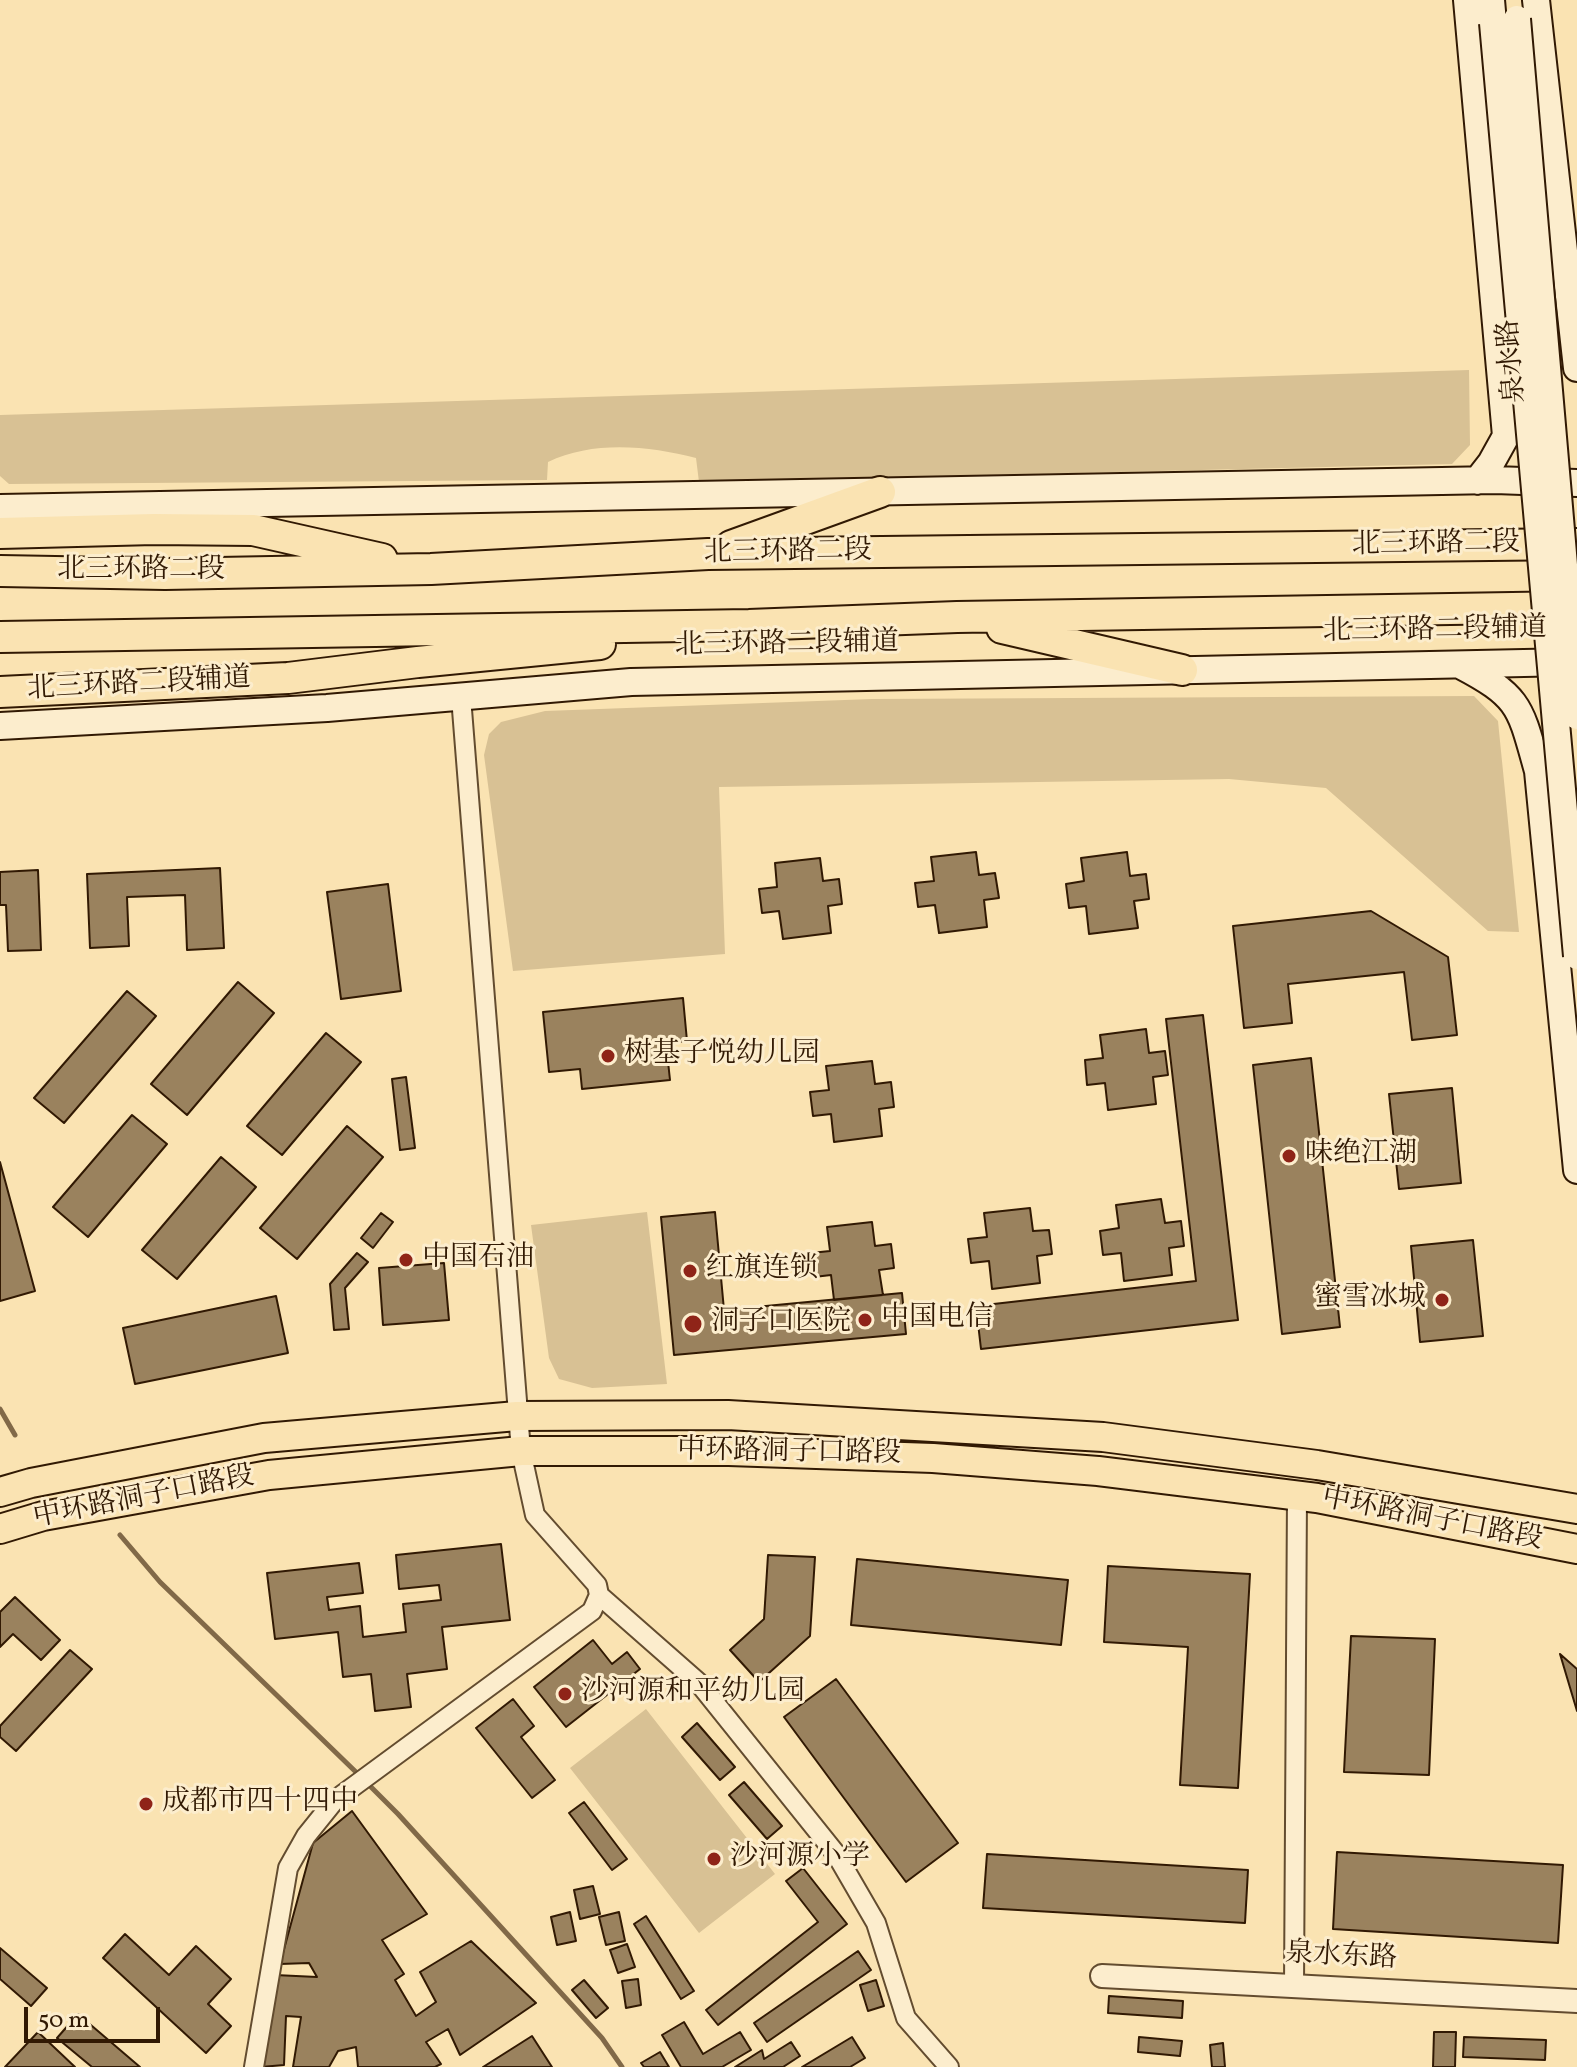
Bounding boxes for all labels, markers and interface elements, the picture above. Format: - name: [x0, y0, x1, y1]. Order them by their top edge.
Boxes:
- street label: 泉水路: [1494, 318, 1534, 404]
- street label: 北三环路二段: [1352, 528, 1520, 564]
- street label: 北三环路二段: [704, 536, 872, 572]
- street label: 北三环路二段: [57, 555, 225, 589]
- street label: 北三环路二段辅道: [1323, 613, 1547, 651]
- street label: 北三环路二段辅道: [675, 627, 899, 665]
- street label: 北三环路二段辅道: [26, 663, 252, 709]
- place label: 树基子悦幼儿园: [624, 1039, 820, 1073]
- marker: 树基子悦幼儿园: [599, 1047, 617, 1065]
- place label: 味绝江湖: [1305, 1139, 1417, 1173]
- marker: 味绝江湖: [1280, 1147, 1298, 1165]
- place label: 中国石油: [422, 1243, 534, 1277]
- marker: 中国石油: [397, 1251, 415, 1269]
- place label: 红旗连锁: [706, 1254, 818, 1288]
- marker: 红旗连锁: [681, 1262, 699, 1280]
- place label: 蜜雪冰城: [1314, 1283, 1426, 1317]
- marker: 蜜雪冰城: [1433, 1291, 1451, 1309]
- place label: 中国电信: [881, 1303, 993, 1337]
- place label: 洞子口医院: [711, 1307, 851, 1341]
- marker: 中国电信: [856, 1311, 874, 1329]
- marker: 洞子口医院: [682, 1313, 704, 1335]
- street label: 中环路洞子口路段: [677, 1435, 901, 1473]
- street label: 中环路洞子口路段: [31, 1461, 257, 1537]
- street label: 中环路洞子口路段: [1319, 1483, 1545, 1559]
- place label: 沙河源和平幼儿园: [581, 1677, 805, 1711]
- marker: 沙河源和平幼儿园: [556, 1685, 574, 1703]
- place label: 成都市四十四中: [162, 1787, 358, 1821]
- marker: 成都市四十四中: [137, 1795, 155, 1813]
- place label: 沙河源小学: [730, 1842, 870, 1876]
- marker: 沙河源小学: [705, 1850, 723, 1868]
- street label: 泉水东路: [1284, 1938, 1398, 1978]
- scale bar: [28, 1991, 164, 2041]
- text: 50 m: [38, 2004, 90, 2038]

